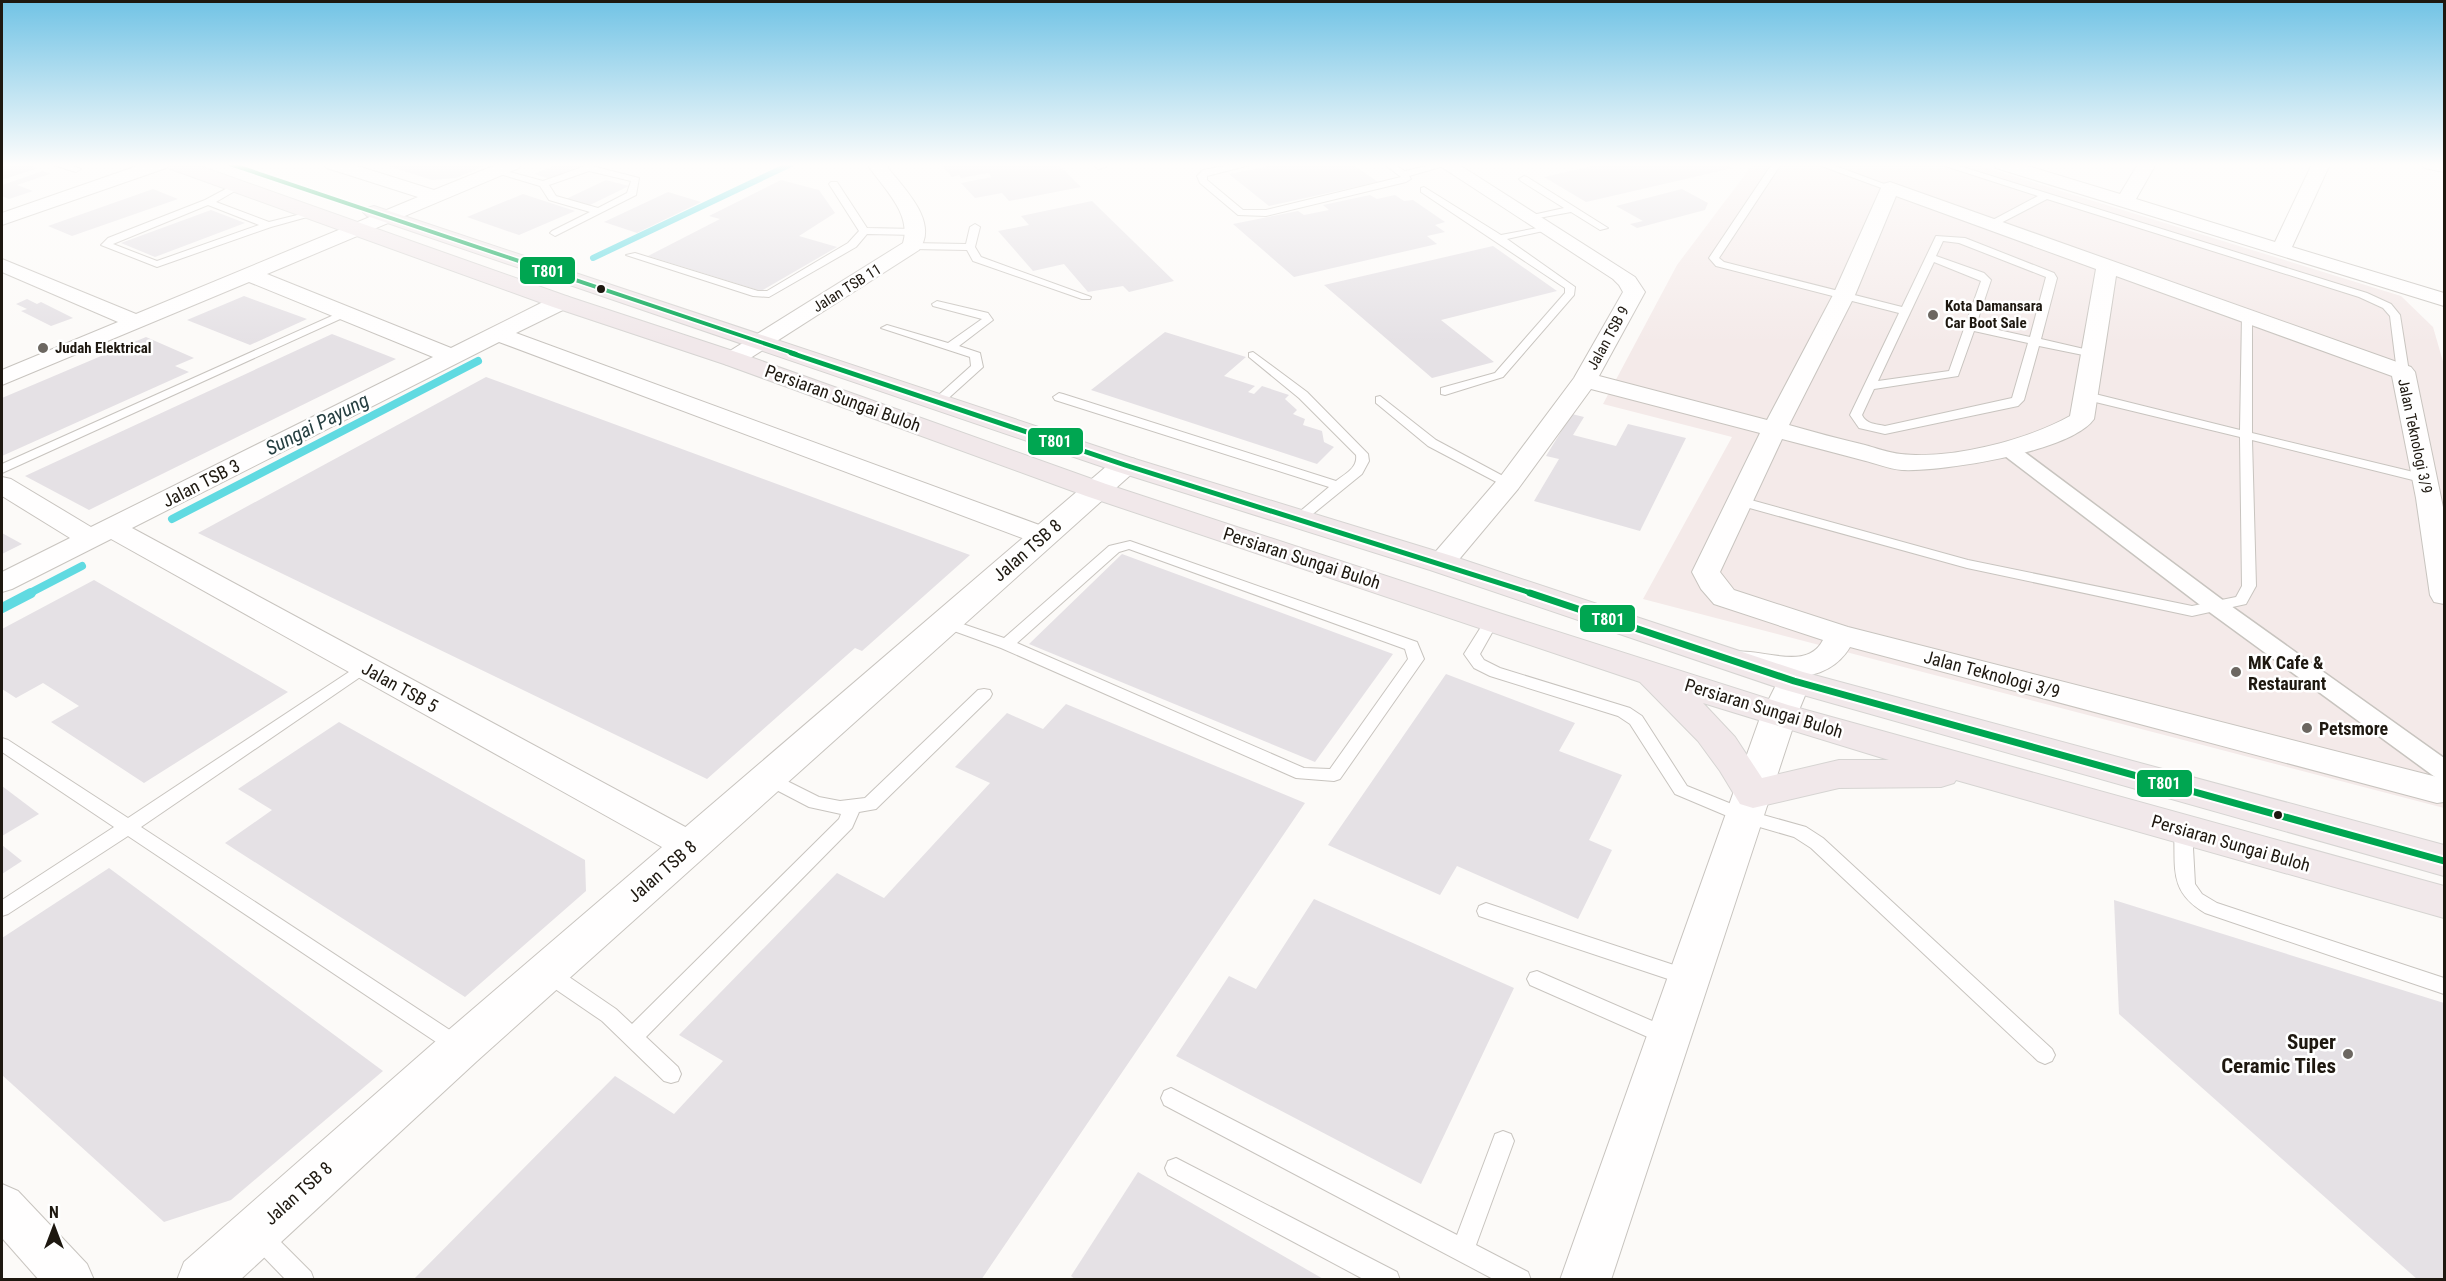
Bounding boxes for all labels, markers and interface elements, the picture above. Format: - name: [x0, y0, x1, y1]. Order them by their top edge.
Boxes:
- line badge: T801: [519, 256, 576, 285]
- street label: Jalan TSB 11: [809, 260, 885, 316]
- text: T801: [532, 262, 564, 281]
- unlabelled marker: [595, 283, 607, 295]
- place label: Kota Damansara Car Boot Sale: [1945, 297, 2043, 332]
- street label: Jalan TSB 9: [1583, 303, 1633, 373]
- marker: Kota Damansara Car Boot Sale: [1926, 308, 1940, 322]
- place label: Judah Elektrical: [55, 339, 152, 357]
- marker: Judah Elektrical: [36, 341, 50, 355]
- street label: Persiaran Sungai Buloh: [762, 360, 924, 436]
- street label: Jalan Teknologi 3/9: [2394, 377, 2436, 495]
- water label: Sungai Payung: [261, 387, 373, 460]
- line badge: T801: [1027, 427, 1084, 456]
- text: T801: [1039, 432, 1071, 451]
- street label: Jalan TSB 3: [159, 455, 243, 511]
- street label: Jalan TSB 8: [988, 515, 1066, 585]
- street label: Persiaran Sungai Buloh: [1221, 523, 1383, 593]
- line badge: T801: [1579, 604, 1636, 633]
- text: T801: [1592, 610, 1624, 629]
- street label: Jalan Teknologi 3/9: [1922, 646, 2062, 702]
- place label: MK Cafe & Restaurant: [2248, 652, 2327, 694]
- street label: Jalan TSB 5: [358, 657, 442, 717]
- marker: MK Cafe & Restaurant: [2229, 665, 2243, 679]
- street label: Persiaran Sungai Buloh: [1682, 674, 1846, 742]
- place label: Petsmore: [2319, 718, 2389, 739]
- marker: Petsmore: [2300, 721, 2314, 735]
- line badge: T801: [2136, 769, 2193, 798]
- text: T801: [2148, 774, 2180, 793]
- unlabelled marker: [2272, 809, 2284, 821]
- street label: Persiaran Sungai Buloh: [2149, 810, 2313, 876]
- street label: Jalan TSB 8: [623, 836, 701, 906]
- place label: Super Ceramic Tiles: [2221, 1030, 2336, 1078]
- marker: Super Ceramic Tiles: [2341, 1047, 2355, 1061]
- street label: Jalan TSB 8: [260, 1157, 336, 1229]
- north arrow: [24, 1197, 84, 1257]
- text: N: [49, 1203, 59, 1222]

